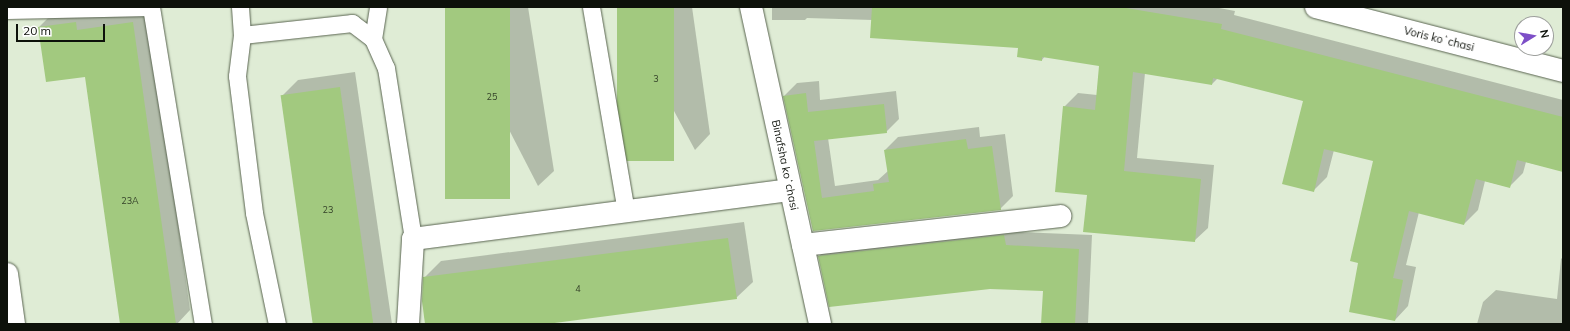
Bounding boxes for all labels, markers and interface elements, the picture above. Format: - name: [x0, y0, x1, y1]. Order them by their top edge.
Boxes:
- scale bar: [18, 16, 107, 42]
- north arrow: [1514, 16, 1554, 56]
- text: 20 m: [23, 23, 51, 38]
- street label: Voris koʻchasi: [1402, 24, 1476, 54]
- text: N: [1537, 28, 1552, 39]
- house number: 3: [653, 74, 659, 84]
- house number: 25: [487, 92, 497, 102]
- street label: Binafsha koʻchasi: [769, 119, 801, 211]
- house number: 23А: [121, 196, 139, 206]
- house number: 23: [323, 205, 333, 215]
- house number: 4: [575, 284, 581, 294]

